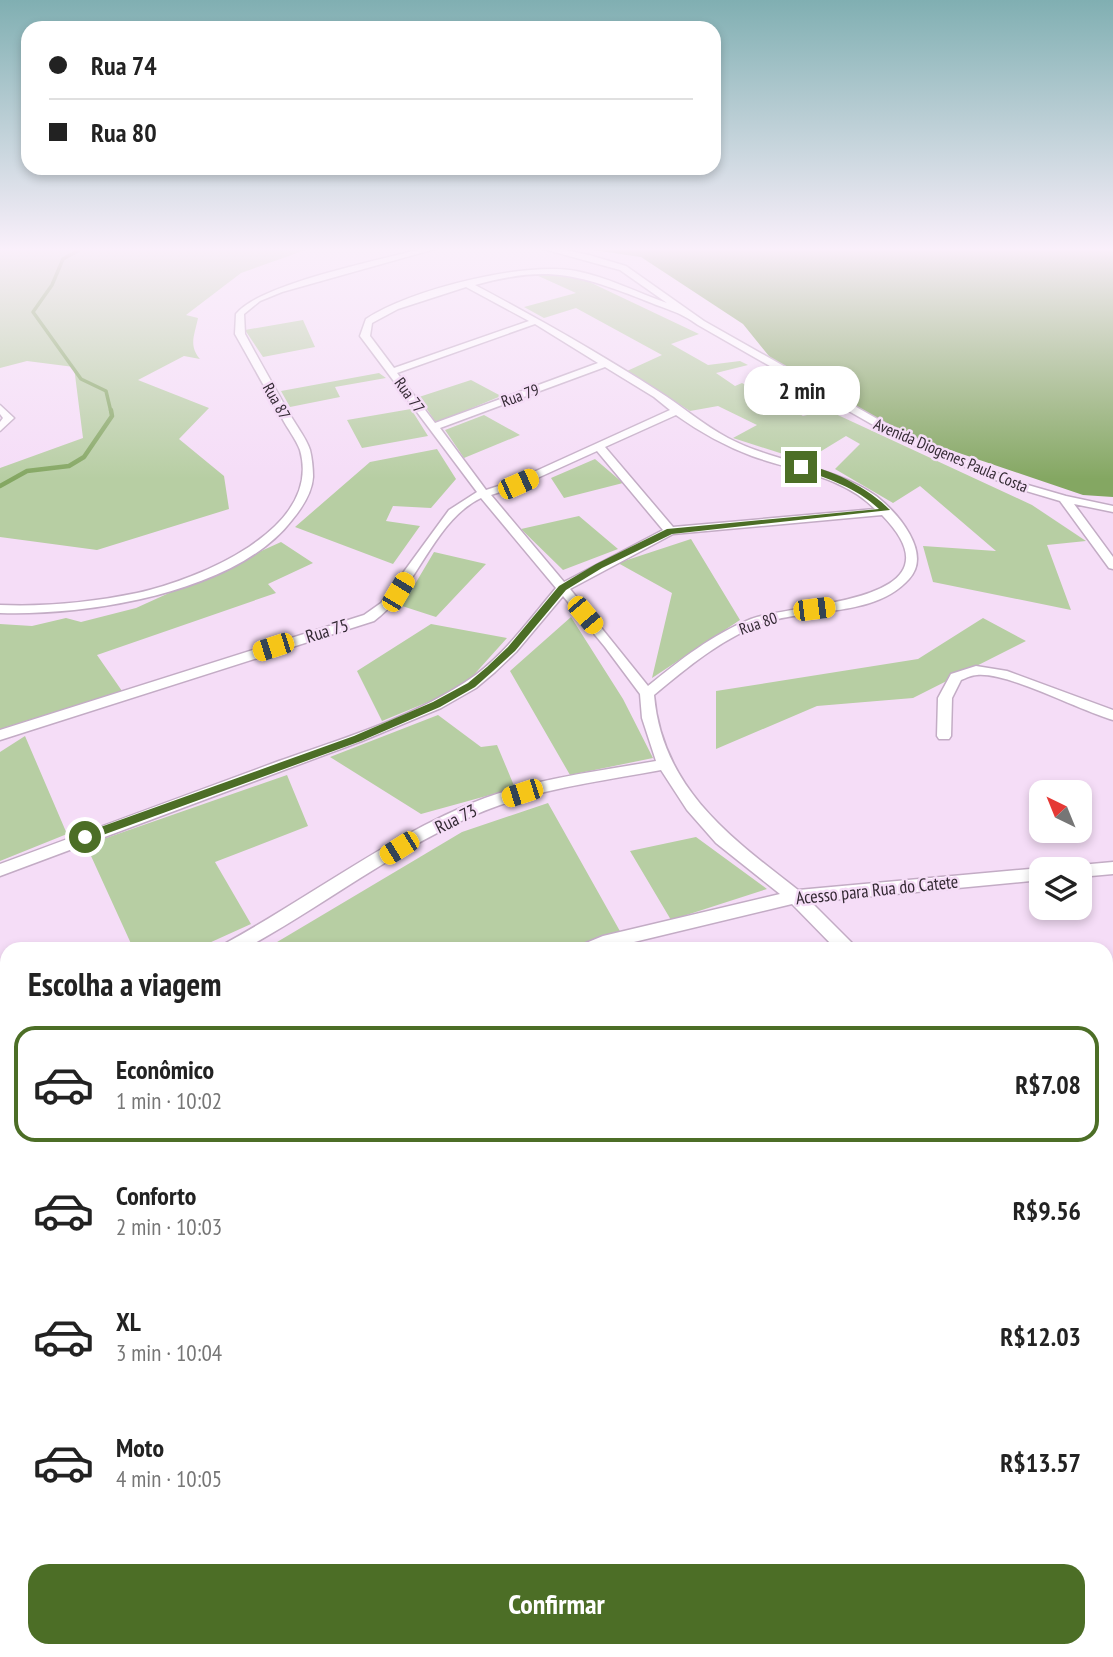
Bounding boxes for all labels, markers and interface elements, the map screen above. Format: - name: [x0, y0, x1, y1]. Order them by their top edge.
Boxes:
- text: Rua 74: [91, 49, 157, 82]
- text: Rua 80: [91, 116, 157, 149]
- callout: 2 min: [743, 365, 859, 414]
- street label: Rua 77: [390, 373, 430, 417]
- text: 2 min: [779, 376, 825, 405]
- street label: Rua 87: [259, 379, 295, 423]
- street label: Rua 79: [498, 379, 542, 411]
- street label: Avenida Diogenes Paula Costa: [871, 413, 1031, 497]
- route end: [785, 451, 817, 483]
- car: [495, 466, 542, 502]
- car: [379, 569, 418, 615]
- car: [564, 592, 607, 638]
- car: [792, 596, 837, 622]
- street label: Rua 80: [736, 607, 780, 639]
- street label: Rua 75: [303, 613, 351, 648]
- car: [250, 631, 297, 663]
- car: [499, 777, 546, 809]
- north arrow: [1029, 780, 1092, 844]
- map controls: [1029, 780, 1092, 920]
- street label: Rua 73: [431, 799, 480, 838]
- route start: [69, 821, 101, 853]
- car: [376, 828, 423, 868]
- button: layers: [1029, 857, 1092, 920]
- street label: Acesso para Rua do Catete: [795, 870, 959, 909]
- text: Escolha a viagem: [28, 963, 221, 1005]
- icon: car: [32, 1053, 95, 1116]
- text: Econômico: [116, 1053, 214, 1086]
- text: R$7.08: [1015, 1068, 1081, 1101]
- text: 1 min · 10:02: [116, 1086, 222, 1115]
- icon: car: [32, 1179, 95, 1242]
- text: Conforto: [116, 1179, 196, 1212]
- text: R$9.56: [1013, 1194, 1081, 1227]
- text: 2 min · 10:03: [116, 1212, 222, 1241]
- icon: car: [32, 1305, 95, 1368]
- text: XL: [116, 1305, 141, 1338]
- text: R$12.03: [1000, 1320, 1081, 1353]
- text: 3 min · 10:04: [116, 1338, 222, 1367]
- icon: car: [32, 1431, 95, 1494]
- text: Moto: [116, 1431, 164, 1464]
- text: R$13.57: [1000, 1446, 1081, 1479]
- text: 4 min · 10:05: [116, 1464, 222, 1493]
- button: Confirmar: [28, 1564, 1085, 1644]

